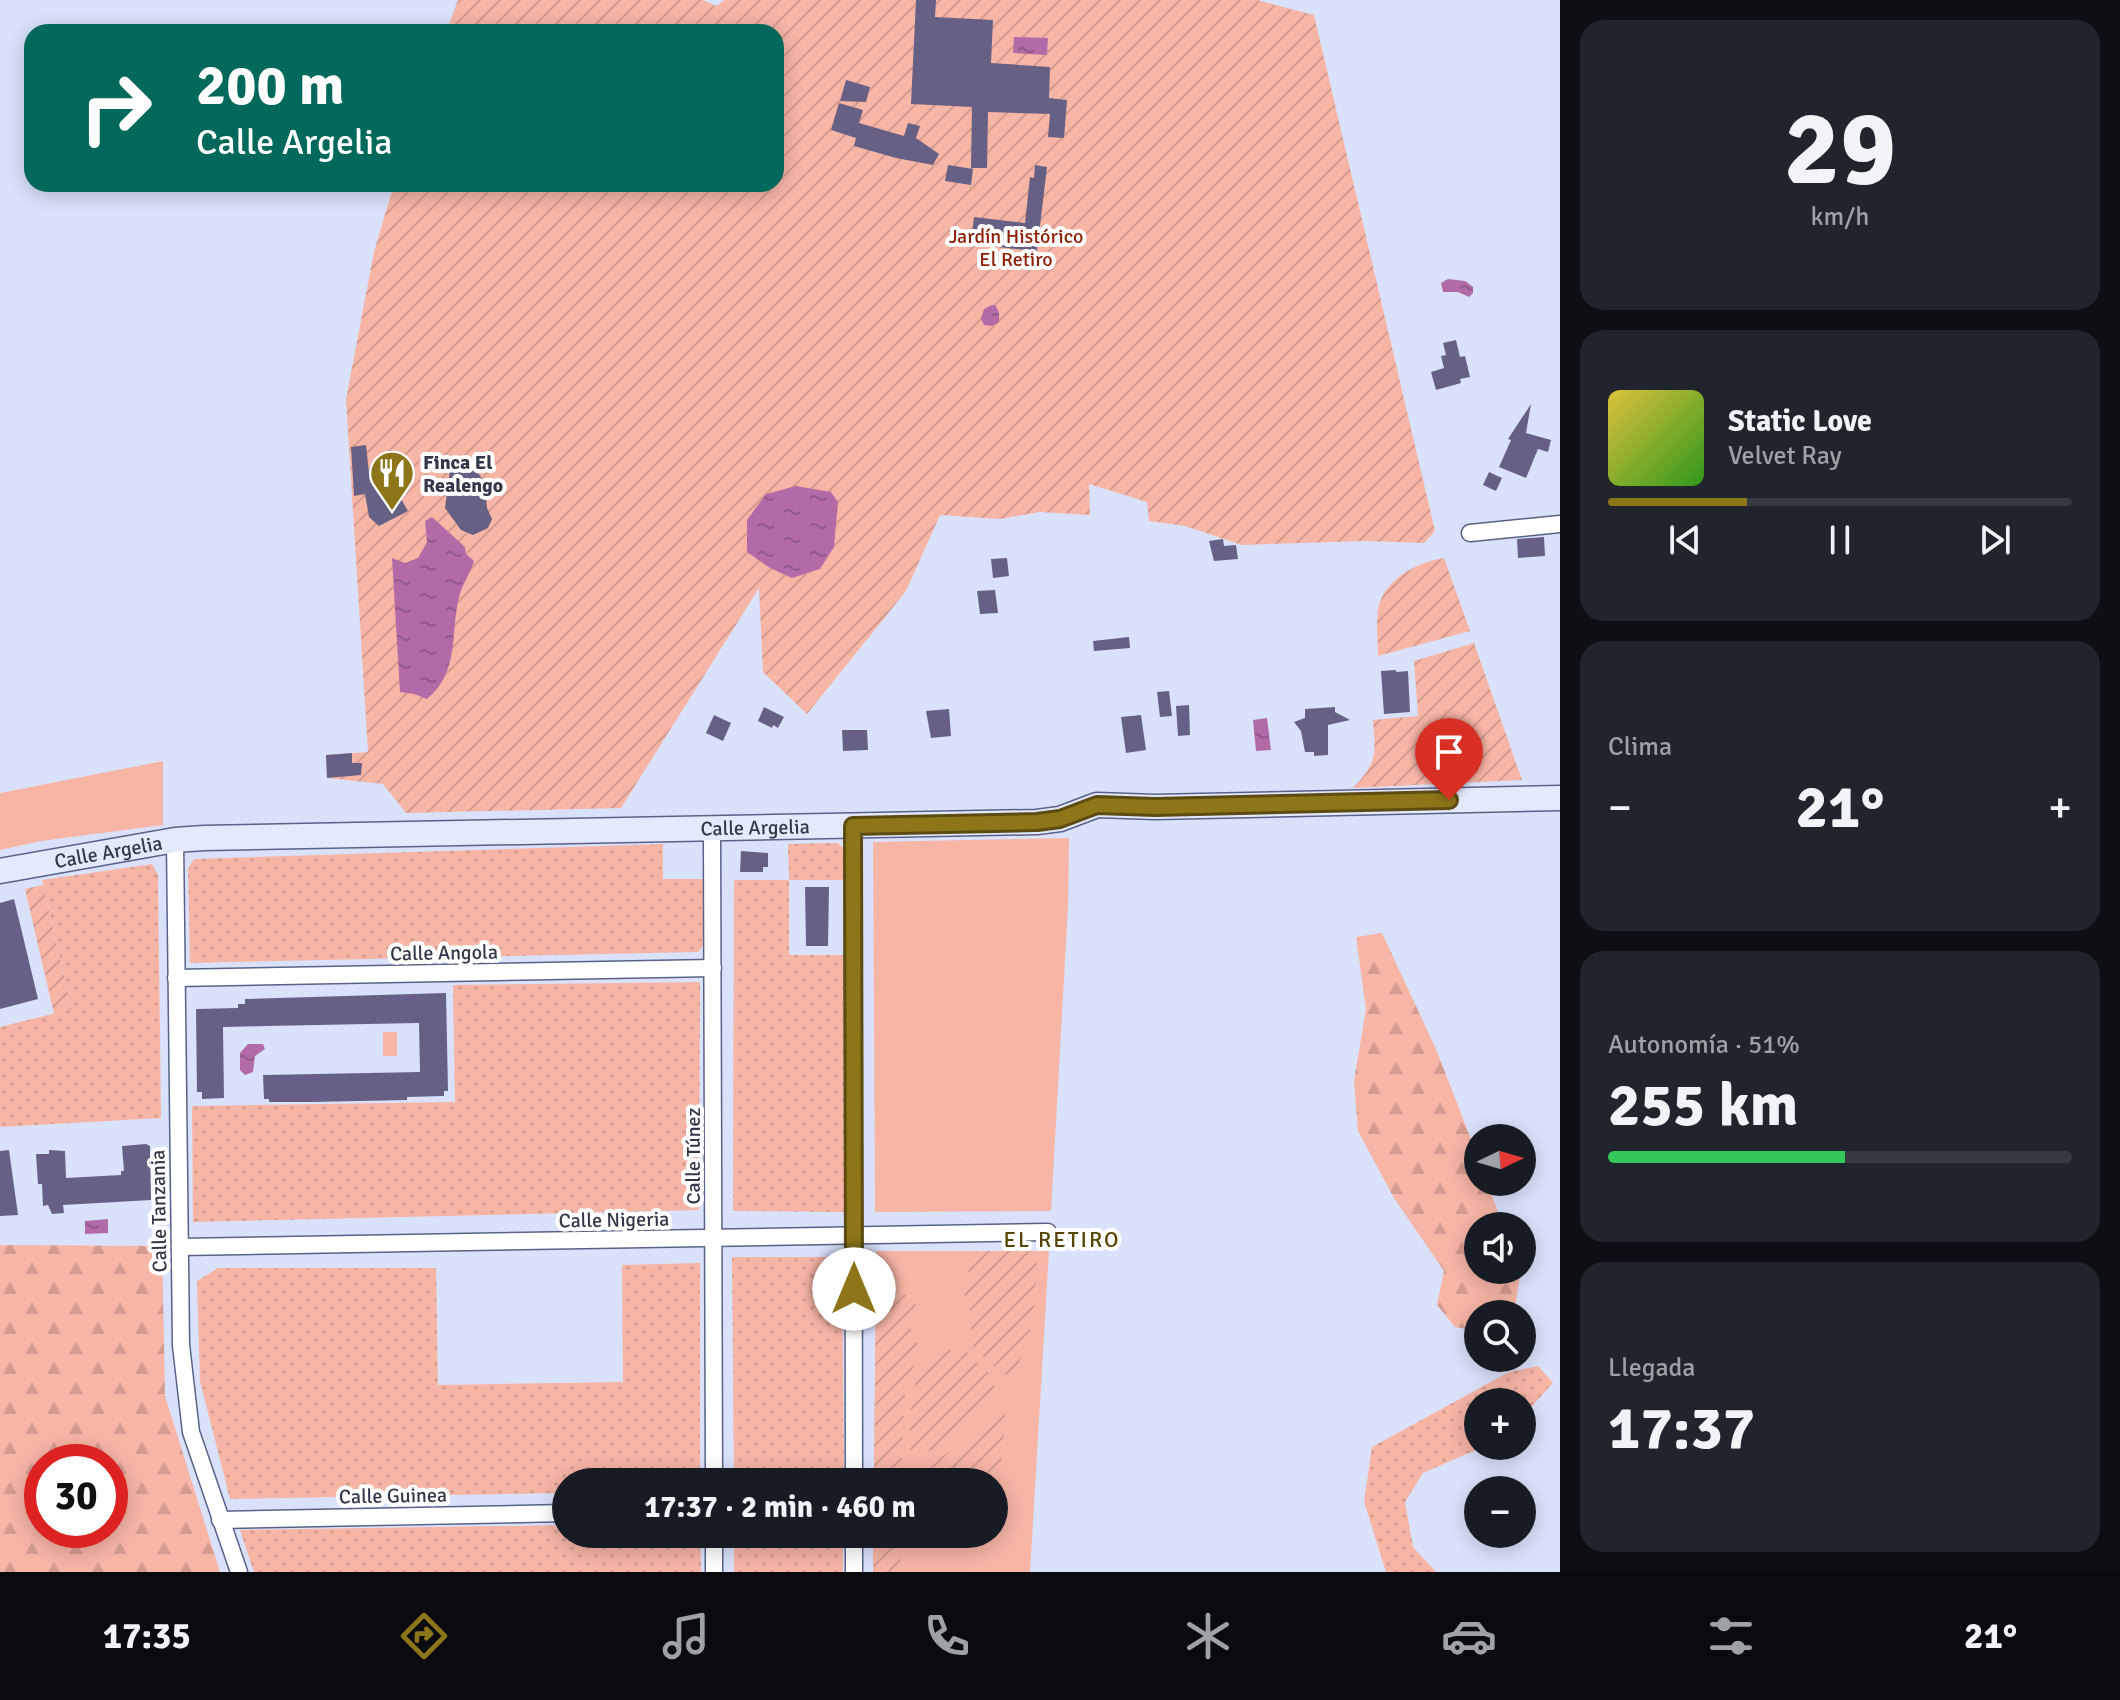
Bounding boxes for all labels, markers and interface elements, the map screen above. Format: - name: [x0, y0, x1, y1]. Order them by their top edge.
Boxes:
- text: 200 m: [196, 51, 344, 120]
- icon: right: [64, 56, 168, 160]
- text: 29: [1784, 85, 1896, 213]
- text: Calle Argelia: [196, 120, 392, 165]
- text: km/h: [1811, 201, 1869, 233]
- park label: Jardín Histórico El Retiro: [949, 224, 1083, 272]
- text: Static Love: [1728, 403, 1872, 440]
- text: Velvet Ray: [1728, 440, 1842, 472]
- restaurant icon: Finca El Realengo: [368, 449, 416, 512]
- place label: Finca El Realengo: [423, 450, 503, 498]
- icon: previous: [1663, 518, 1707, 562]
- icon: pause: [1818, 518, 1862, 562]
- icon: next: [1973, 518, 2017, 562]
- pin: [1415, 718, 1483, 800]
- icon: arrive: [1427, 730, 1471, 774]
- text: Clima: [1608, 731, 1672, 763]
- text: 21°: [1796, 771, 1884, 845]
- text: −: [1608, 781, 1632, 835]
- text: +: [2048, 781, 2072, 835]
- street label: Calle Argelia: [700, 814, 810, 841]
- street label: Calle Argelia: [52, 830, 164, 874]
- street label: Calle Angola: [390, 940, 498, 966]
- text: Autonomía · 51%: [1608, 1029, 1800, 1061]
- text: 255 km: [1608, 1069, 1798, 1143]
- street label: Calle Túnez: [681, 1107, 706, 1205]
- north arrow: [1464, 1124, 1536, 1196]
- map controls: [1464, 1124, 1536, 1548]
- street label: Calle Tanzania: [145, 1149, 173, 1273]
- street label: Calle Nigeria: [558, 1207, 670, 1233]
- button: sound: [1464, 1212, 1536, 1284]
- district label: EL RETIRO: [1004, 1226, 1120, 1253]
- position arrow: [812, 1247, 896, 1331]
- button: search: [1464, 1300, 1536, 1372]
- text: Llegada: [1608, 1352, 1695, 1384]
- button: +: [1464, 1388, 1536, 1460]
- text: 17:37: [1608, 1392, 1755, 1466]
- speed limit sign: 30: [24, 1444, 128, 1548]
- button: −: [1464, 1476, 1536, 1548]
- street label: Calle Guinea: [339, 1483, 447, 1509]
- text: 17:37 · 2 min · 460 m: [644, 1489, 916, 1526]
- icon: directions: [396, 1608, 452, 1664]
- icon: music: [658, 1608, 714, 1664]
- icon: phone: [919, 1608, 975, 1664]
- icon: climate: [1180, 1608, 1236, 1664]
- icon: car: [1441, 1608, 1497, 1664]
- icon: filters: [1703, 1608, 1759, 1664]
- text: 17:35: [103, 1614, 191, 1659]
- text: 21°: [1964, 1614, 2017, 1659]

